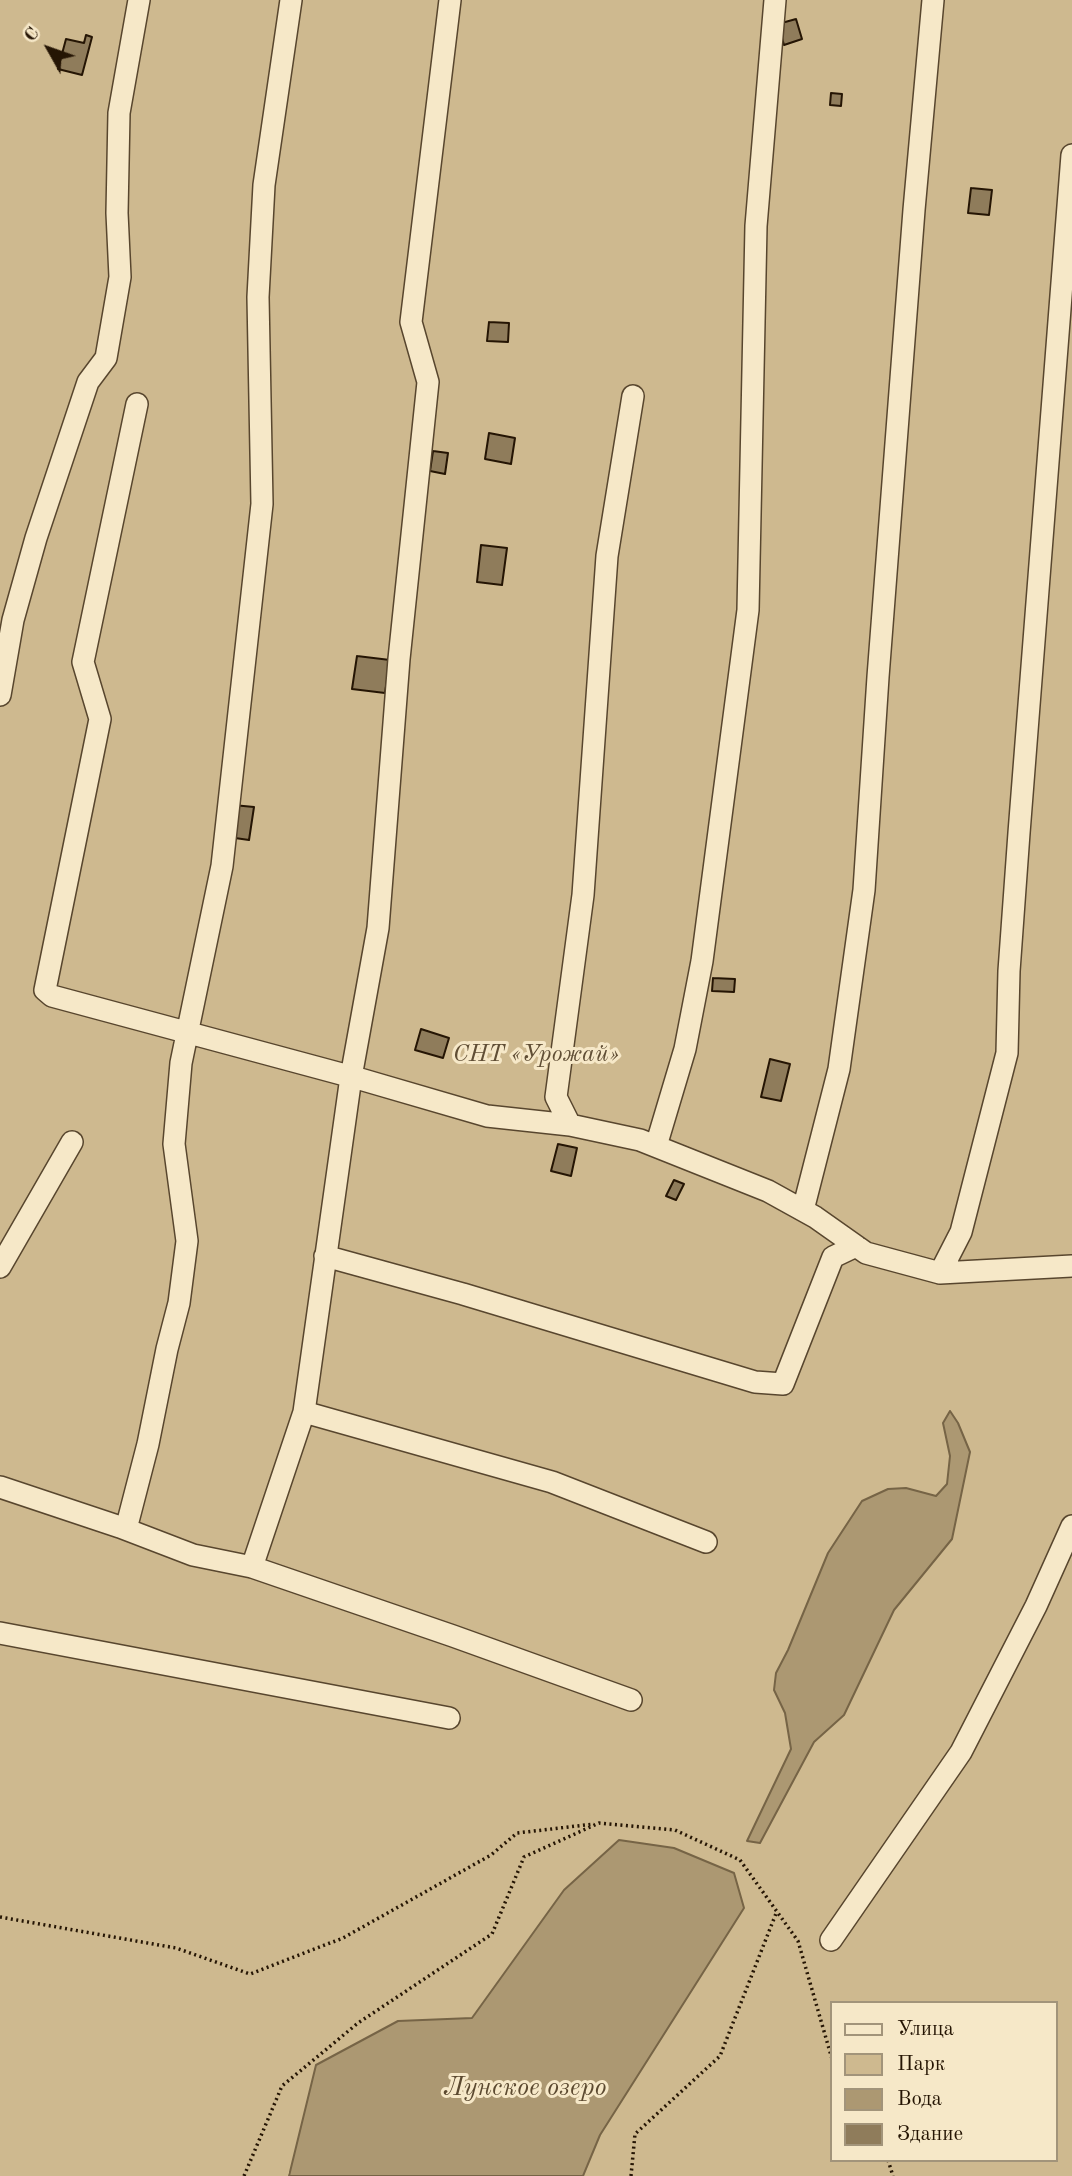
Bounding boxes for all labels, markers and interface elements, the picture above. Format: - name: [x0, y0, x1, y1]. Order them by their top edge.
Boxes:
- north arrow: [14, 14, 84, 84]
- text: С: [21, 24, 44, 46]
- park label: СНТ «Урожай»: [453, 1041, 619, 1069]
- legend: [830, 2001, 1058, 2162]
- text: Улица: [897, 2019, 954, 2040]
- text: Парк: [897, 2054, 945, 2075]
- water label: Лунское озеро: [444, 2072, 606, 2104]
- text: Вода: [897, 2089, 942, 2110]
- text: Здание: [897, 2124, 963, 2145]

